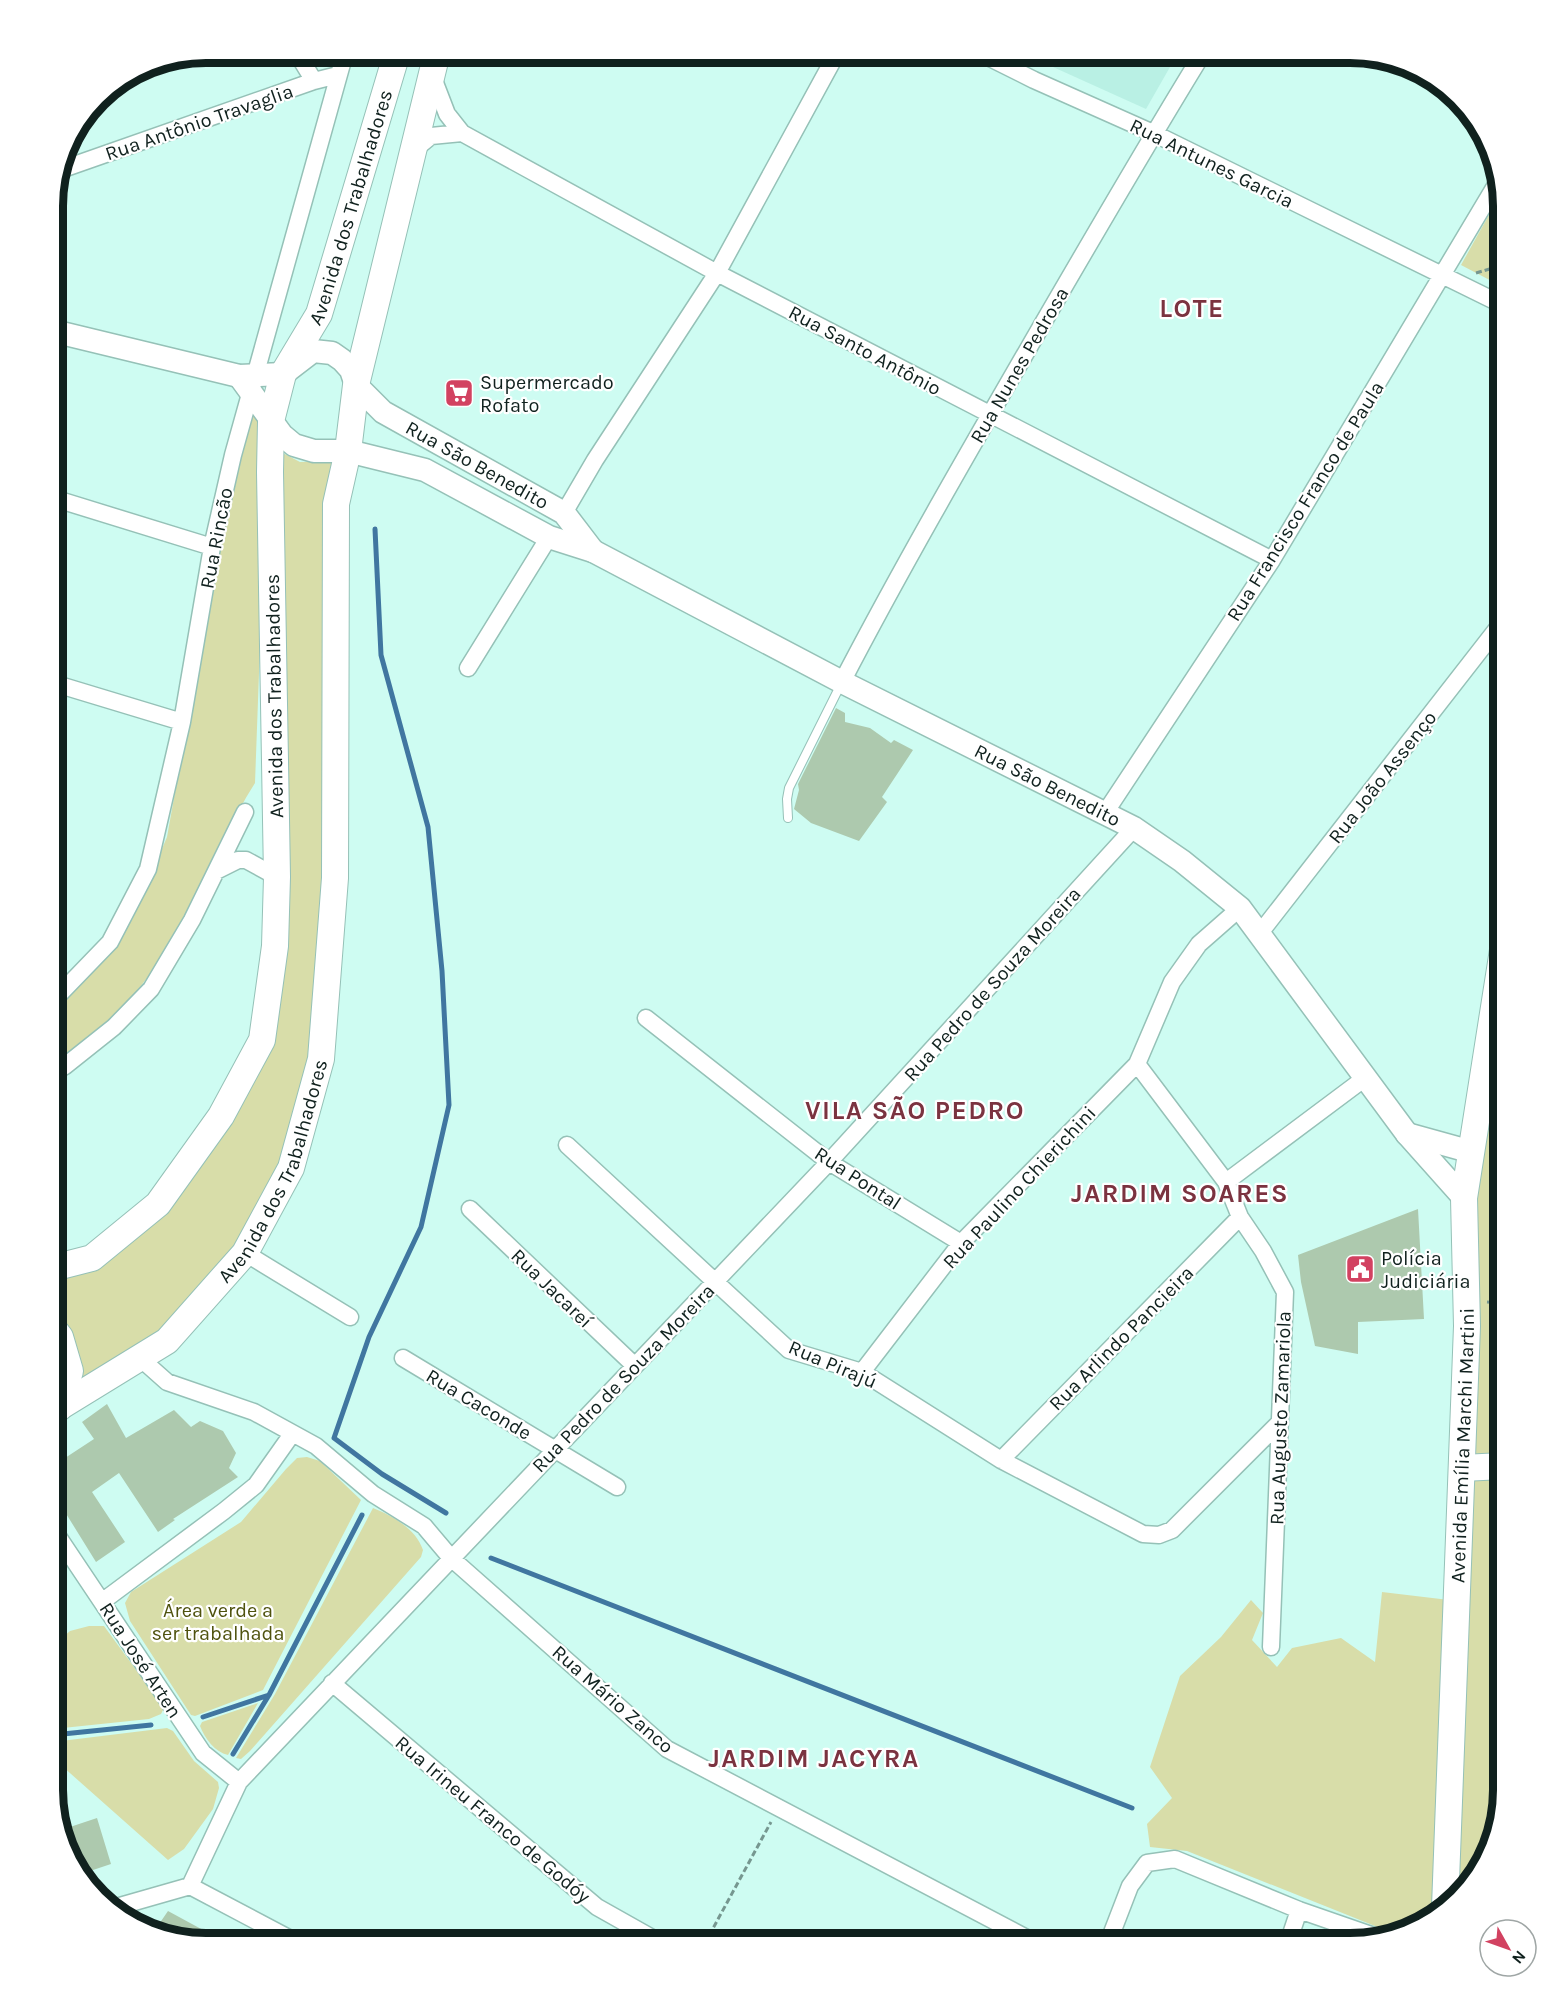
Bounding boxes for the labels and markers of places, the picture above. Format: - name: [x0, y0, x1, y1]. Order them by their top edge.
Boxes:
- place label: Supermercado Rofato: [480, 371, 614, 417]
- supermarket icon: Supermercado Rofato: [443, 377, 475, 409]
- place label: Polícia Judiciária: [1381, 1247, 1470, 1293]
- public building icon: Polícia Judiciária: [1344, 1253, 1376, 1285]

